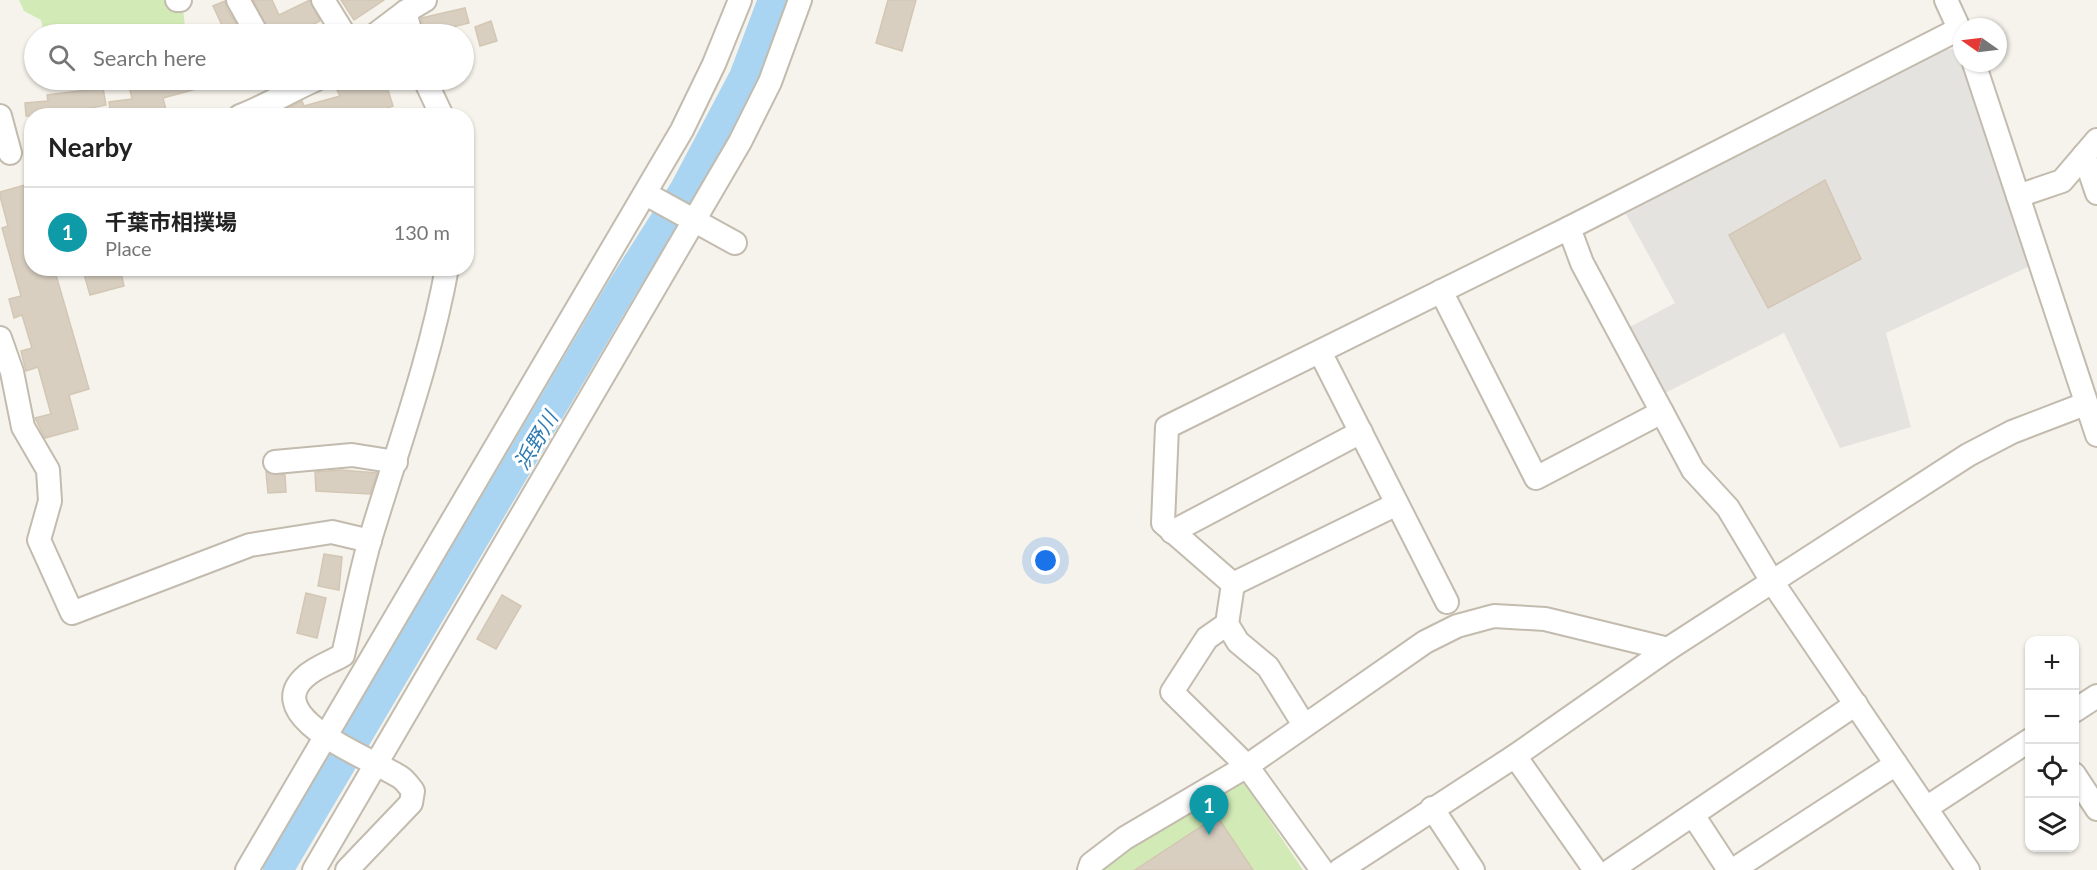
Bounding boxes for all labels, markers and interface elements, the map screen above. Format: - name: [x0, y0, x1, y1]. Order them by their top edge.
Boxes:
- north arrow: [1953, 18, 2007, 72]
- search box: [24, 24, 474, 90]
- icon: search: [45, 41, 78, 74]
- text: Search here: [93, 44, 206, 71]
- text: Nearby: [48, 131, 133, 163]
- text: 千葉市相撲場: [105, 208, 237, 235]
- text: 1: [62, 220, 73, 244]
- text: 130 m: [394, 220, 450, 244]
- text: Place: [105, 236, 152, 260]
- water label: 浜野川: [508, 405, 563, 473]
- your location: [1031, 546, 1060, 575]
- map controls: [2025, 636, 2079, 852]
- button: +: [2025, 636, 2079, 690]
- button: −: [2025, 690, 2079, 744]
- button: locate: [2025, 744, 2079, 798]
- pin: 1: [1190, 786, 1228, 835]
- button: layers: [2025, 798, 2079, 852]

